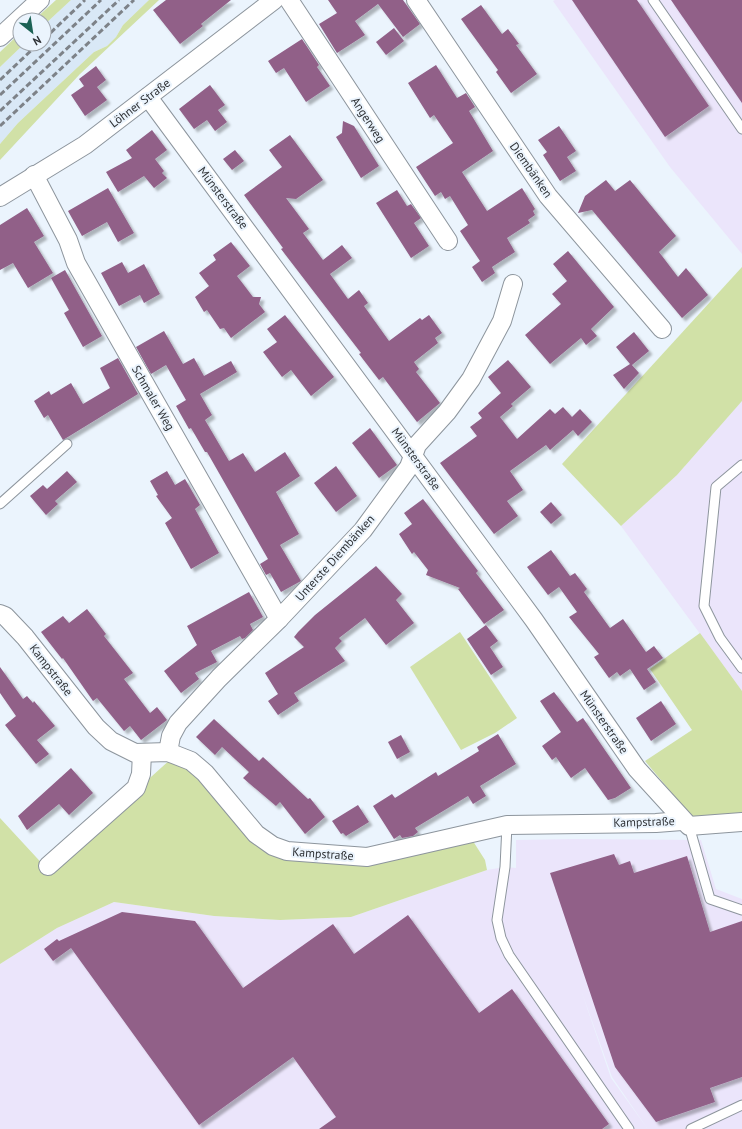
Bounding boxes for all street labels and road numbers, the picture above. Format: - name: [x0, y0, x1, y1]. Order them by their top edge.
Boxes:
- street label: Löhner Straße: [106, 75, 173, 130]
- street label: Angerweg: [348, 94, 389, 145]
- street label: Diembänken: [507, 139, 556, 200]
- street label: Münsterstraße: [195, 164, 252, 232]
- street label: Schmaler Weg: [129, 363, 178, 433]
- street label: Münsterstraße: [389, 424, 444, 493]
- street label: Unterste Diembänken: [292, 511, 377, 604]
- street label: Kampstraße: [27, 641, 76, 699]
- street label: Münsterstraße: [577, 687, 632, 756]
- street label: Kampstraße: [613, 813, 675, 830]
- street label: Kampstraße: [292, 844, 354, 863]

